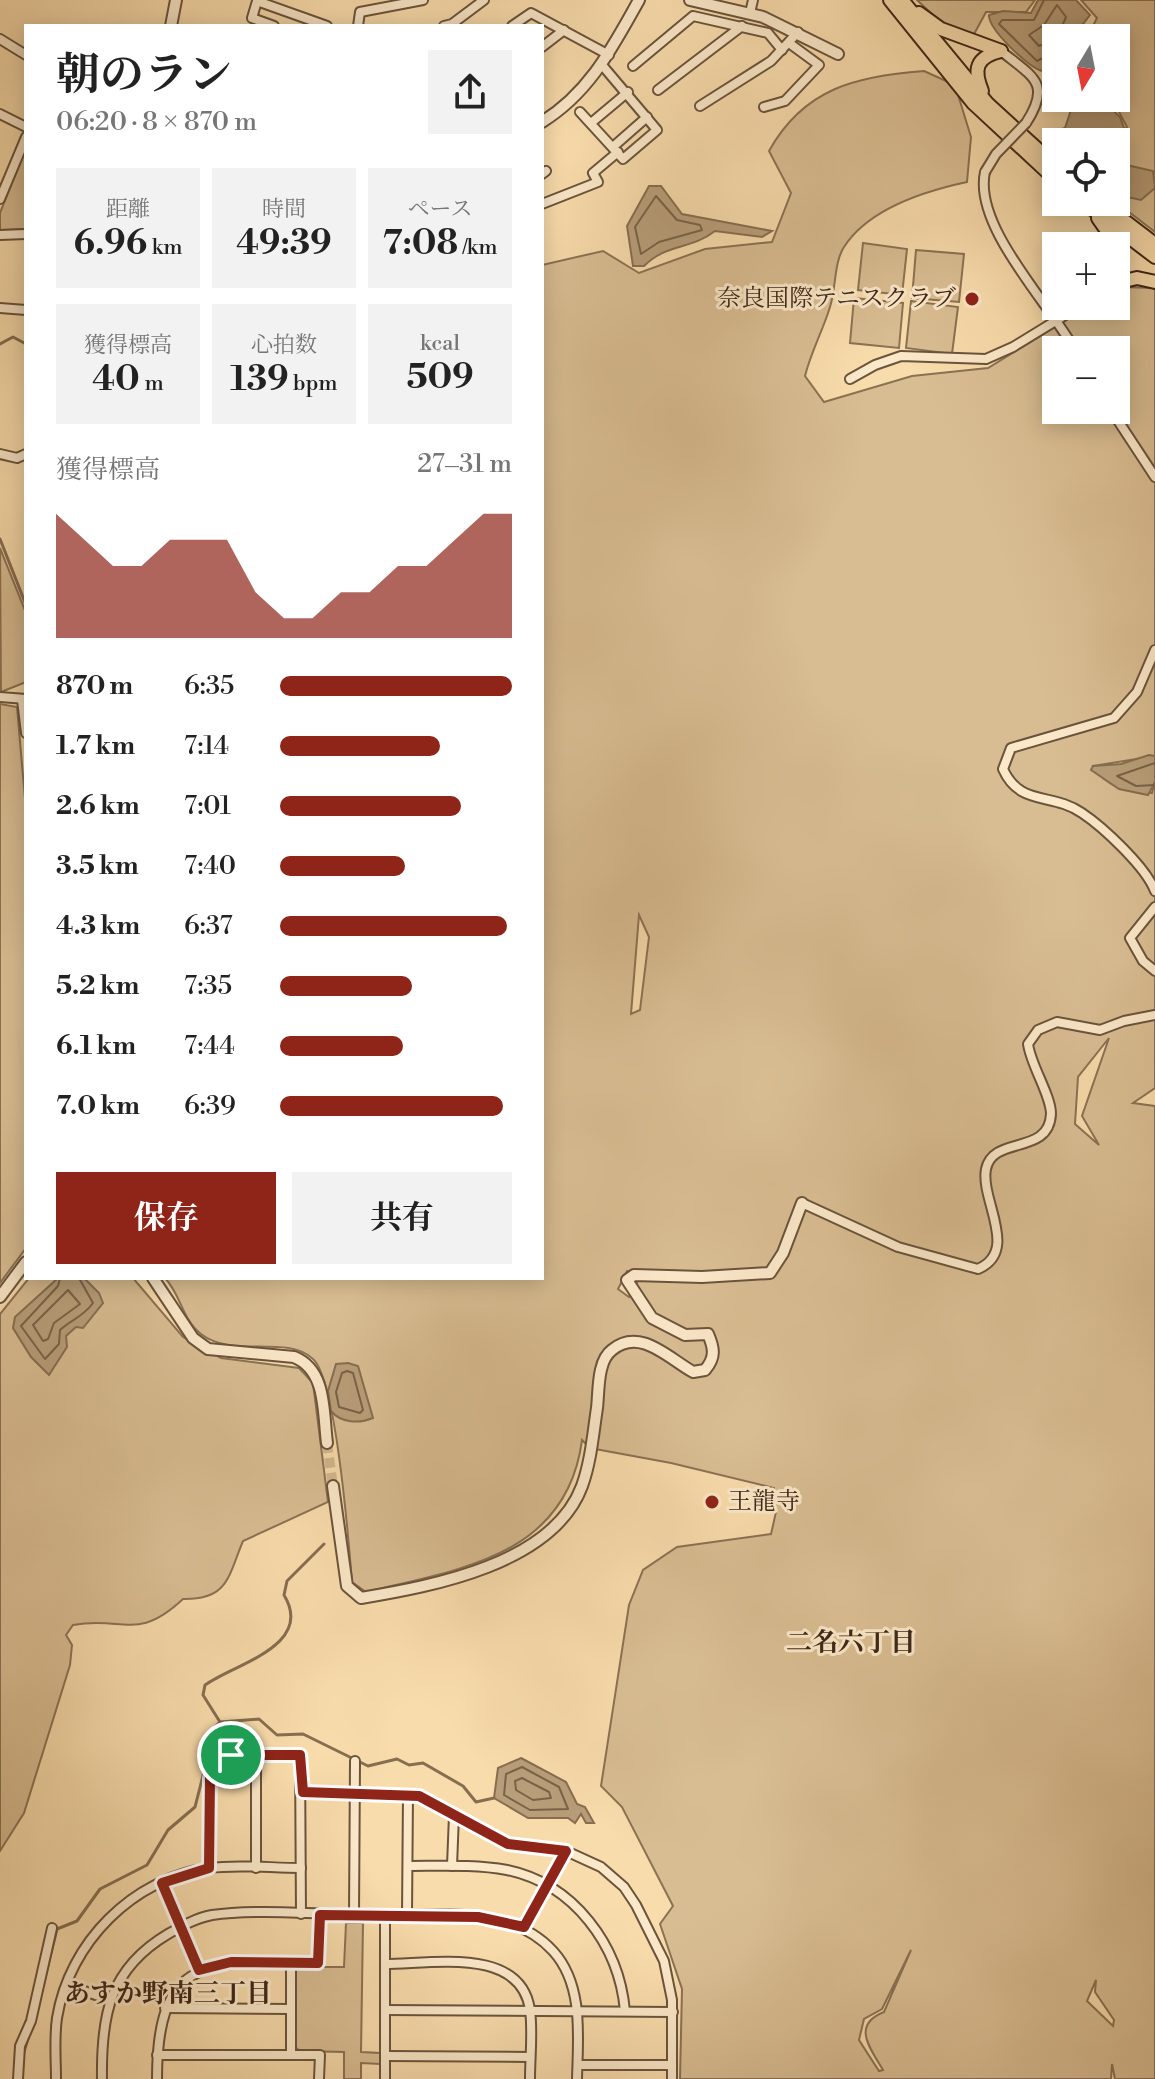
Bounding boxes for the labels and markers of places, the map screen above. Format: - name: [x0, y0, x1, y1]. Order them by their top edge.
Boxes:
- place label: 奈良国際テニスクラブ: [717, 284, 956, 314]
- marker: 奈良国際テニスクラブ: [963, 290, 981, 308]
- place label: 王龍寺: [728, 1487, 800, 1517]
- marker: 王龍寺: [703, 1493, 721, 1511]
- pin: [197, 1721, 265, 1789]

